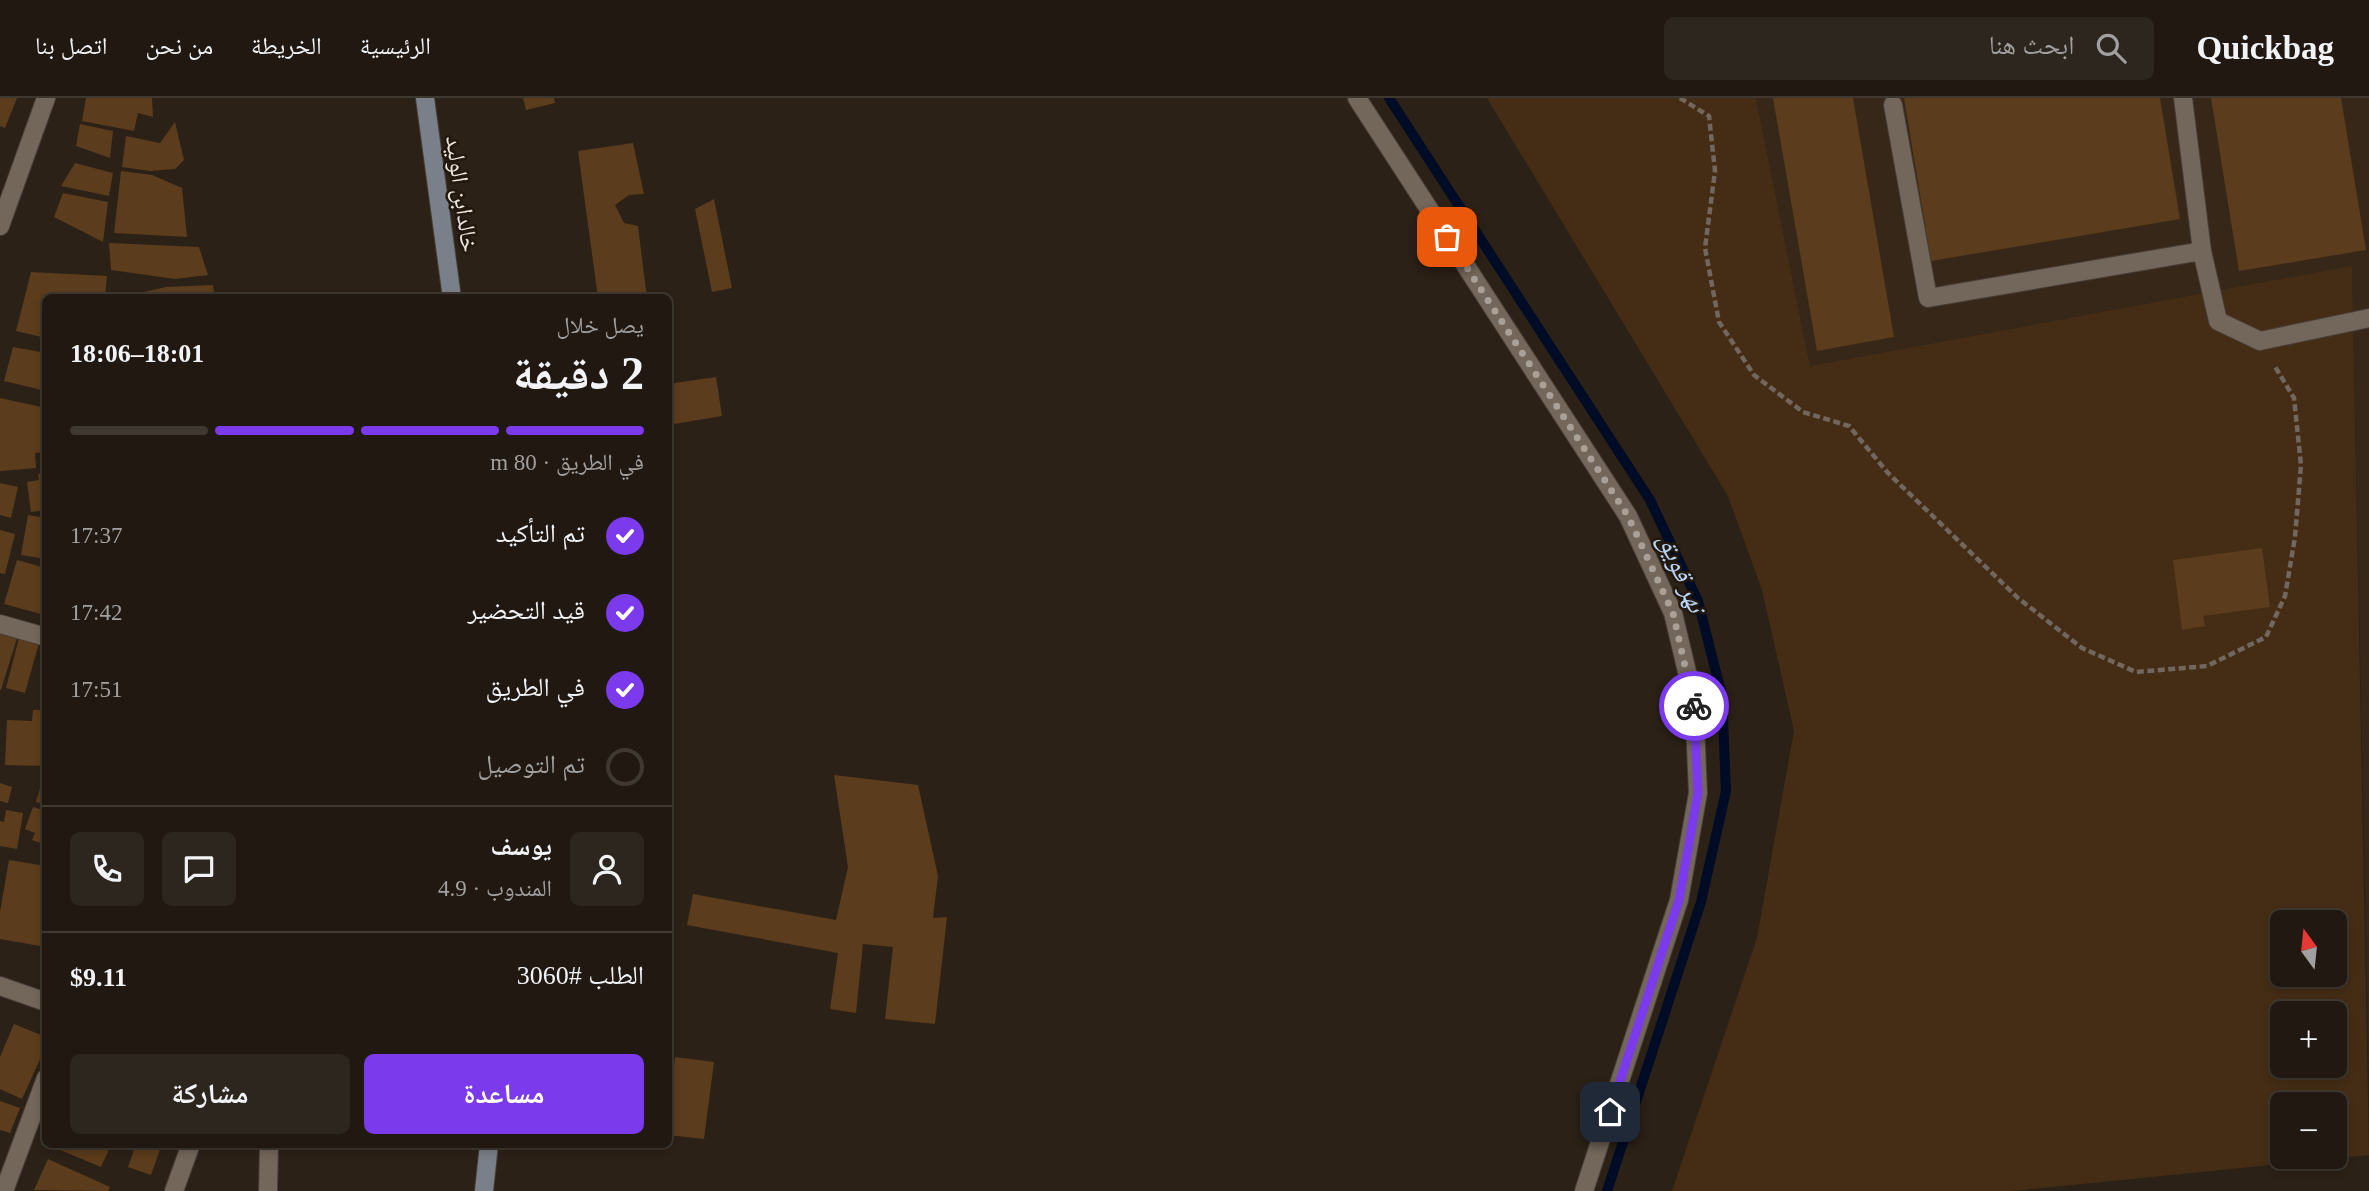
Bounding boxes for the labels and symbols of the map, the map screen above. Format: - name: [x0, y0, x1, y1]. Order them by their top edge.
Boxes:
- street label: خالدابن الوليد: [440, 134, 483, 254]
- pin: [1417, 207, 1477, 267]
- water label: نهر قويق: [1652, 529, 1713, 620]
- courier: [1659, 671, 1729, 741]
- north arrow: [2270, 910, 2347, 987]
- pin: [1580, 1082, 1640, 1142]

